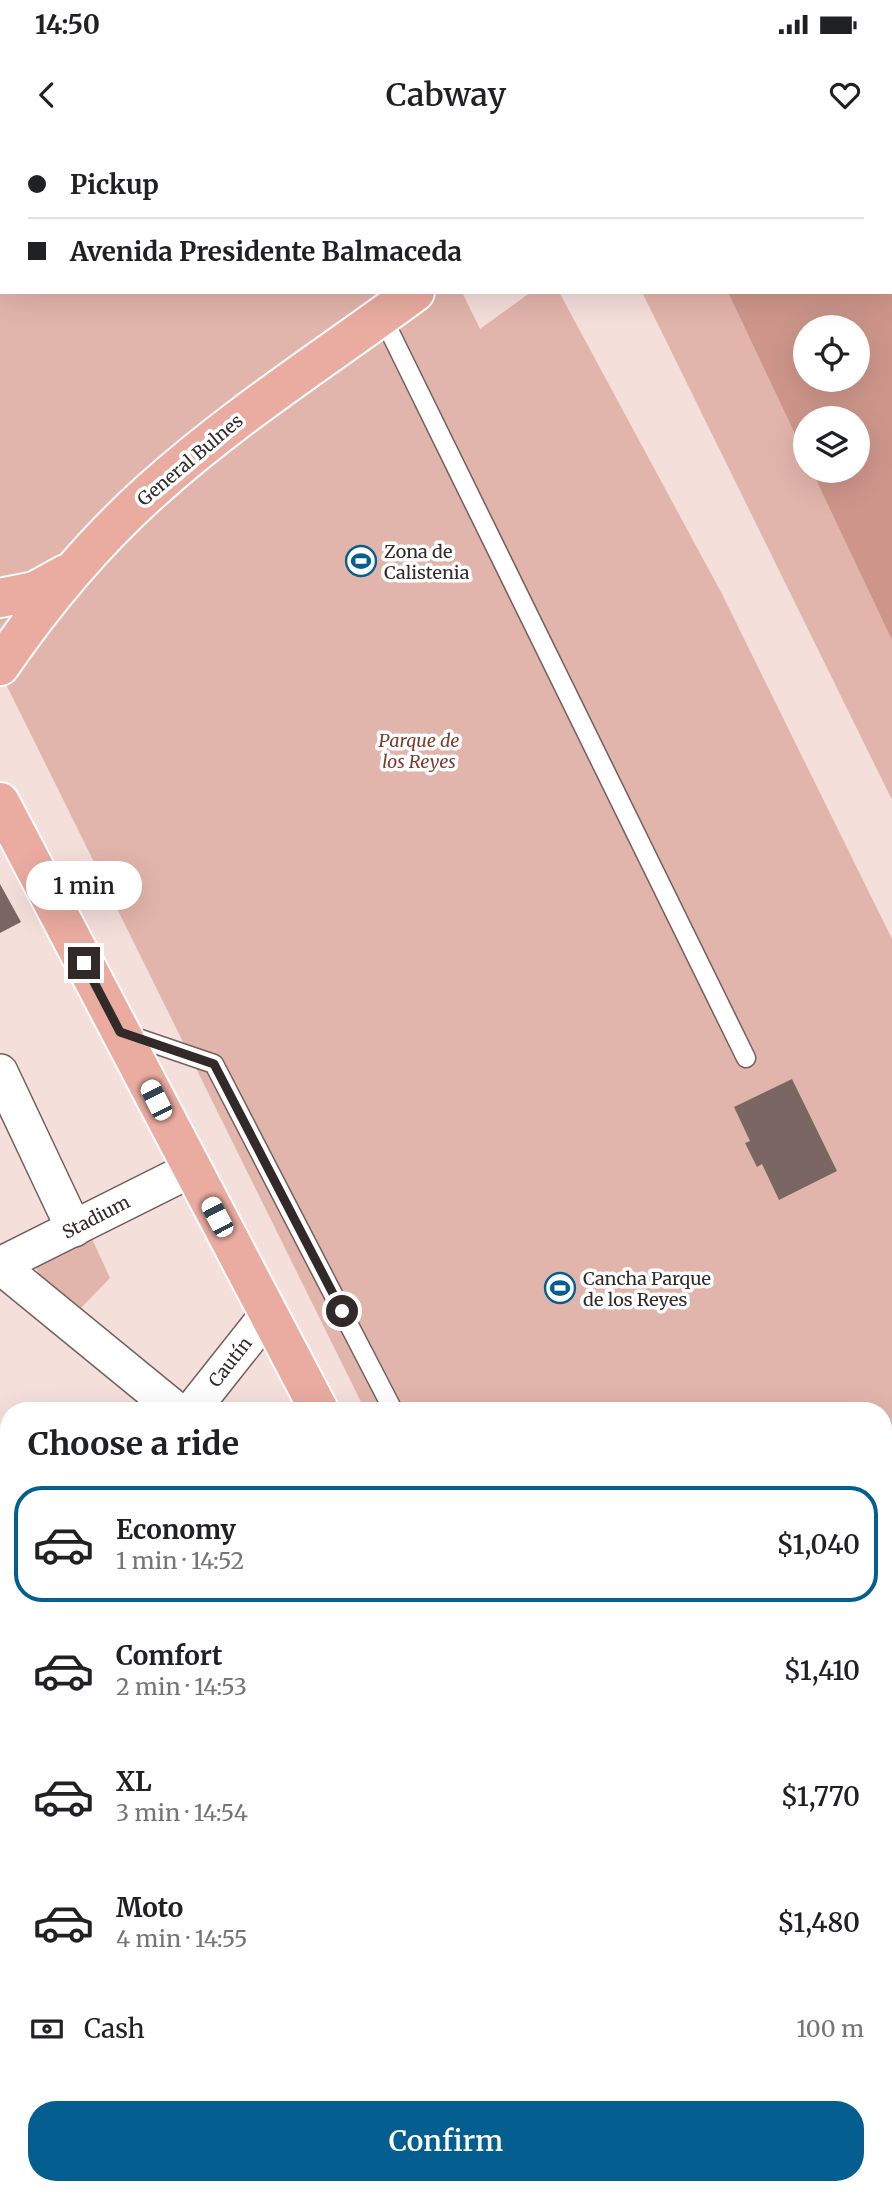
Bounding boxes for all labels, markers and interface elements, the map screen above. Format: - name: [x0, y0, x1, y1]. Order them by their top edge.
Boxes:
- text: 14:50: [35, 8, 100, 41]
- text: Cabway: [386, 75, 506, 115]
- icon: back: [28, 76, 66, 114]
- icon: heart: [826, 76, 864, 114]
- text: Pickup: [70, 168, 159, 201]
- text: Avenida Presidente Balmaceda: [70, 235, 462, 268]
- map controls: [793, 315, 870, 483]
- button: locate: [793, 315, 870, 392]
- button: layers: [793, 406, 870, 483]
- street label: General Bulnes: [132, 409, 248, 511]
- place label: Zona de Calistenia: [384, 540, 470, 584]
- sports icon: Zona de Calistenia: [344, 544, 378, 578]
- park label: Parque de los Reyes: [379, 729, 459, 773]
- callout: 1 min: [26, 862, 142, 910]
- text: 1 min: [53, 871, 115, 900]
- route end: [68, 947, 100, 979]
- car: [138, 1077, 175, 1123]
- street label: Stadium: [58, 1190, 134, 1244]
- car: [198, 1194, 237, 1240]
- place label: Cancha Parque de los Reyes: [583, 1267, 711, 1311]
- sports icon: Cancha Parque de los Reyes: [543, 1271, 577, 1305]
- route start: [326, 1295, 358, 1327]
- street label: Cautín: [203, 1332, 257, 1392]
- text: Choose a ride: [28, 1424, 239, 1464]
- icon: car: [32, 1513, 95, 1576]
- text: Economy: [116, 1513, 236, 1546]
- text: $1,040: [776, 1528, 860, 1561]
- text: 1 min · 14:52: [116, 1546, 244, 1575]
- icon: car: [32, 1639, 95, 1702]
- text: Comfort: [116, 1639, 222, 1672]
- text: $1,410: [784, 1654, 860, 1687]
- text: 2 min · 14:53: [116, 1672, 247, 1701]
- icon: car: [32, 1765, 95, 1828]
- text: XL: [116, 1765, 152, 1798]
- text: $1,770: [781, 1780, 860, 1813]
- text: 3 min · 14:54: [116, 1798, 248, 1827]
- icon: car: [32, 1891, 95, 1954]
- text: Moto: [116, 1891, 183, 1924]
- text: $1,480: [777, 1906, 860, 1939]
- text: 4 min · 14:55: [116, 1924, 248, 1953]
- icon: cash: [28, 2010, 66, 2048]
- text: Cash: [84, 2012, 145, 2045]
- text: 100 m: [796, 2014, 864, 2043]
- button: Confirm: [28, 2101, 864, 2181]

